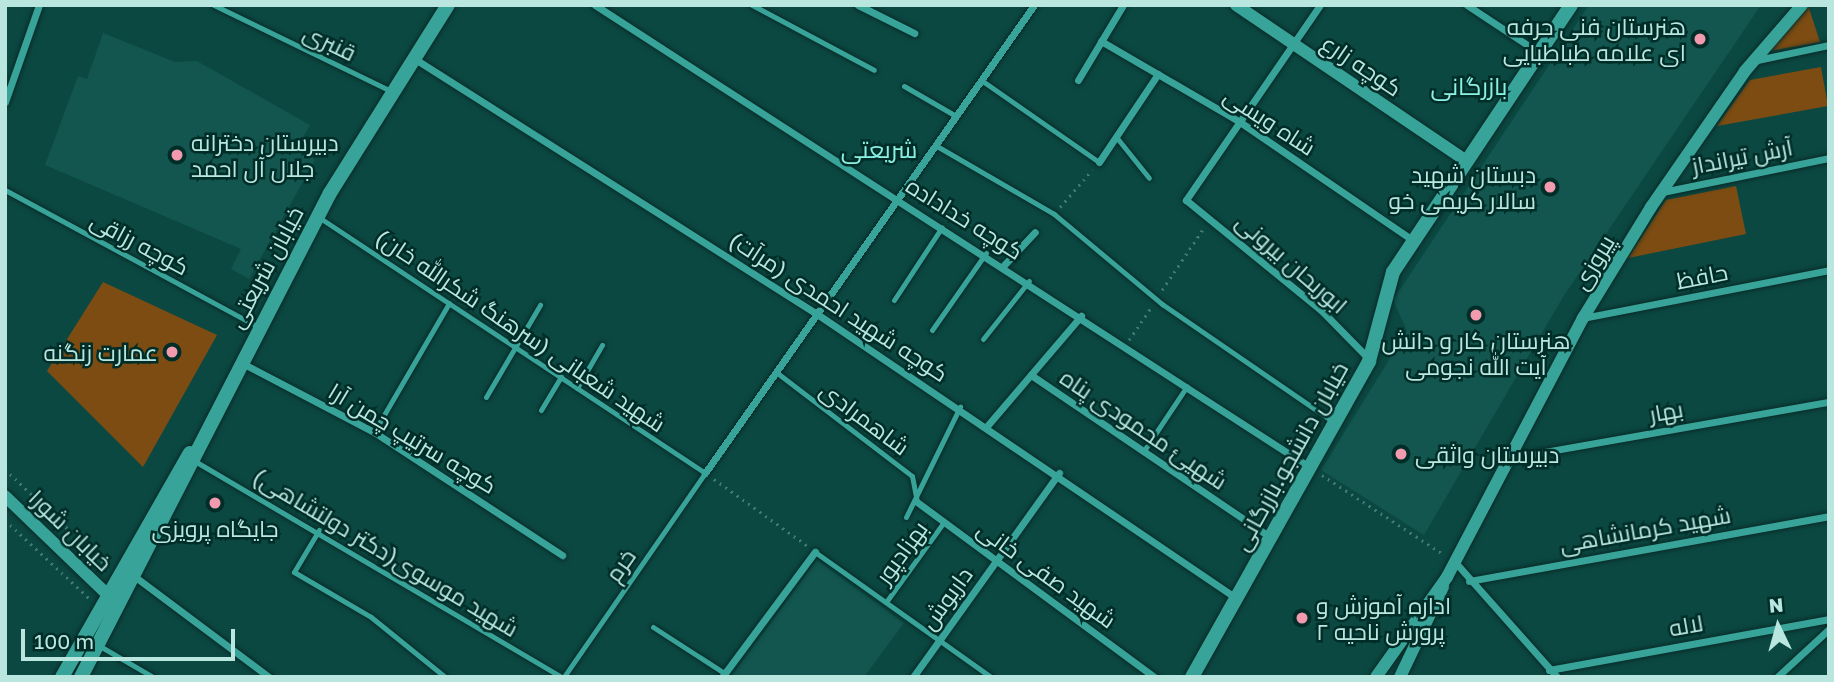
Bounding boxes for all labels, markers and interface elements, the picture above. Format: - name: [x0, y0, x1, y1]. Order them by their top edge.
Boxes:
- place label: هنرستان فنی حرفه ای علامه طباطبایی: [1503, 12, 1686, 66]
- street label: قنبری: [299, 18, 361, 66]
- street label: کوچه زارع: [1317, 28, 1407, 102]
- marker: هنرستان فنی حرفه ای علامه طباطبایی: [1692, 31, 1708, 47]
- district label: بازرگانی: [1430, 72, 1508, 100]
- street label: شاه ویسی: [1219, 81, 1321, 161]
- place label: دبیرستان دخترانه جلال آل احمد: [191, 128, 339, 182]
- street label: آرش تیرانداز: [1689, 133, 1795, 179]
- district label: شریعتی: [841, 135, 917, 163]
- marker: دبیرستان دخترانه جلال آل احمد: [169, 147, 185, 163]
- place label: دبستان شهید سالار کریمی خو: [1389, 160, 1536, 214]
- street label: کوچه خداداده: [901, 171, 1029, 265]
- marker: دبستان شهید سالار کریمی خو: [1542, 179, 1558, 195]
- street label: خیابان شریعتی: [221, 201, 309, 333]
- street label: کوچه رزاقی: [86, 206, 194, 280]
- street label: ابوریحان بیرونی: [1231, 207, 1353, 319]
- street label: شهید شعبانی (سرهنگ شکرالله خان): [371, 223, 671, 437]
- street label: کوچه شهید احمدی (مرآت): [724, 225, 954, 387]
- street label: پیروزی: [1566, 230, 1620, 294]
- street label: حافظ: [1674, 258, 1730, 294]
- marker: هنرستان کار و دانش آیت الله نجومی: [1468, 307, 1484, 323]
- place label: هنرستان کار و دانش آیت الله نجومی: [1382, 326, 1570, 380]
- place label: عمارت زنگنه: [44, 338, 158, 366]
- marker: عمارت زنگنه: [164, 344, 180, 360]
- street label: خیابان دانشجو.بازرگانی: [1227, 357, 1353, 555]
- street label: شهیئ محمودی پناه: [1055, 363, 1233, 495]
- street label: شاهمرادی: [815, 376, 915, 460]
- street label: کوچه سرتیپ چمن آرا: [324, 377, 502, 499]
- street label: بهار: [1647, 394, 1685, 428]
- place label: دبیرستان واثقی: [1415, 440, 1559, 468]
- marker: دبیرستان واثقی: [1393, 446, 1409, 462]
- street label: شهید موسوی(دکتر دولتشاهی): [248, 462, 524, 642]
- street label: خیابان شورا: [24, 484, 118, 576]
- marker: جایگاه پرویزی: [207, 495, 223, 511]
- street label: شهید کرمانشاهی: [1557, 500, 1733, 558]
- place label: جایگاه پرویزی: [151, 514, 279, 542]
- street label: شهید صفی خانی: [972, 514, 1122, 634]
- street label: بهزادپور: [869, 515, 933, 589]
- street label: خرم: [599, 543, 641, 587]
- street label: داریوش: [914, 561, 978, 635]
- place label: اداره آموزش و پرورش ناحیه ۲: [1316, 591, 1451, 645]
- north arrow: [1743, 591, 1813, 661]
- text: N: [1768, 592, 1784, 617]
- street label: لاله: [1667, 608, 1705, 642]
- marker: اداره آموزش و پرورش ناحیه ۲: [1294, 610, 1310, 626]
- scale bar: [24, 616, 238, 660]
- text: 100 m: [34, 628, 94, 654]

